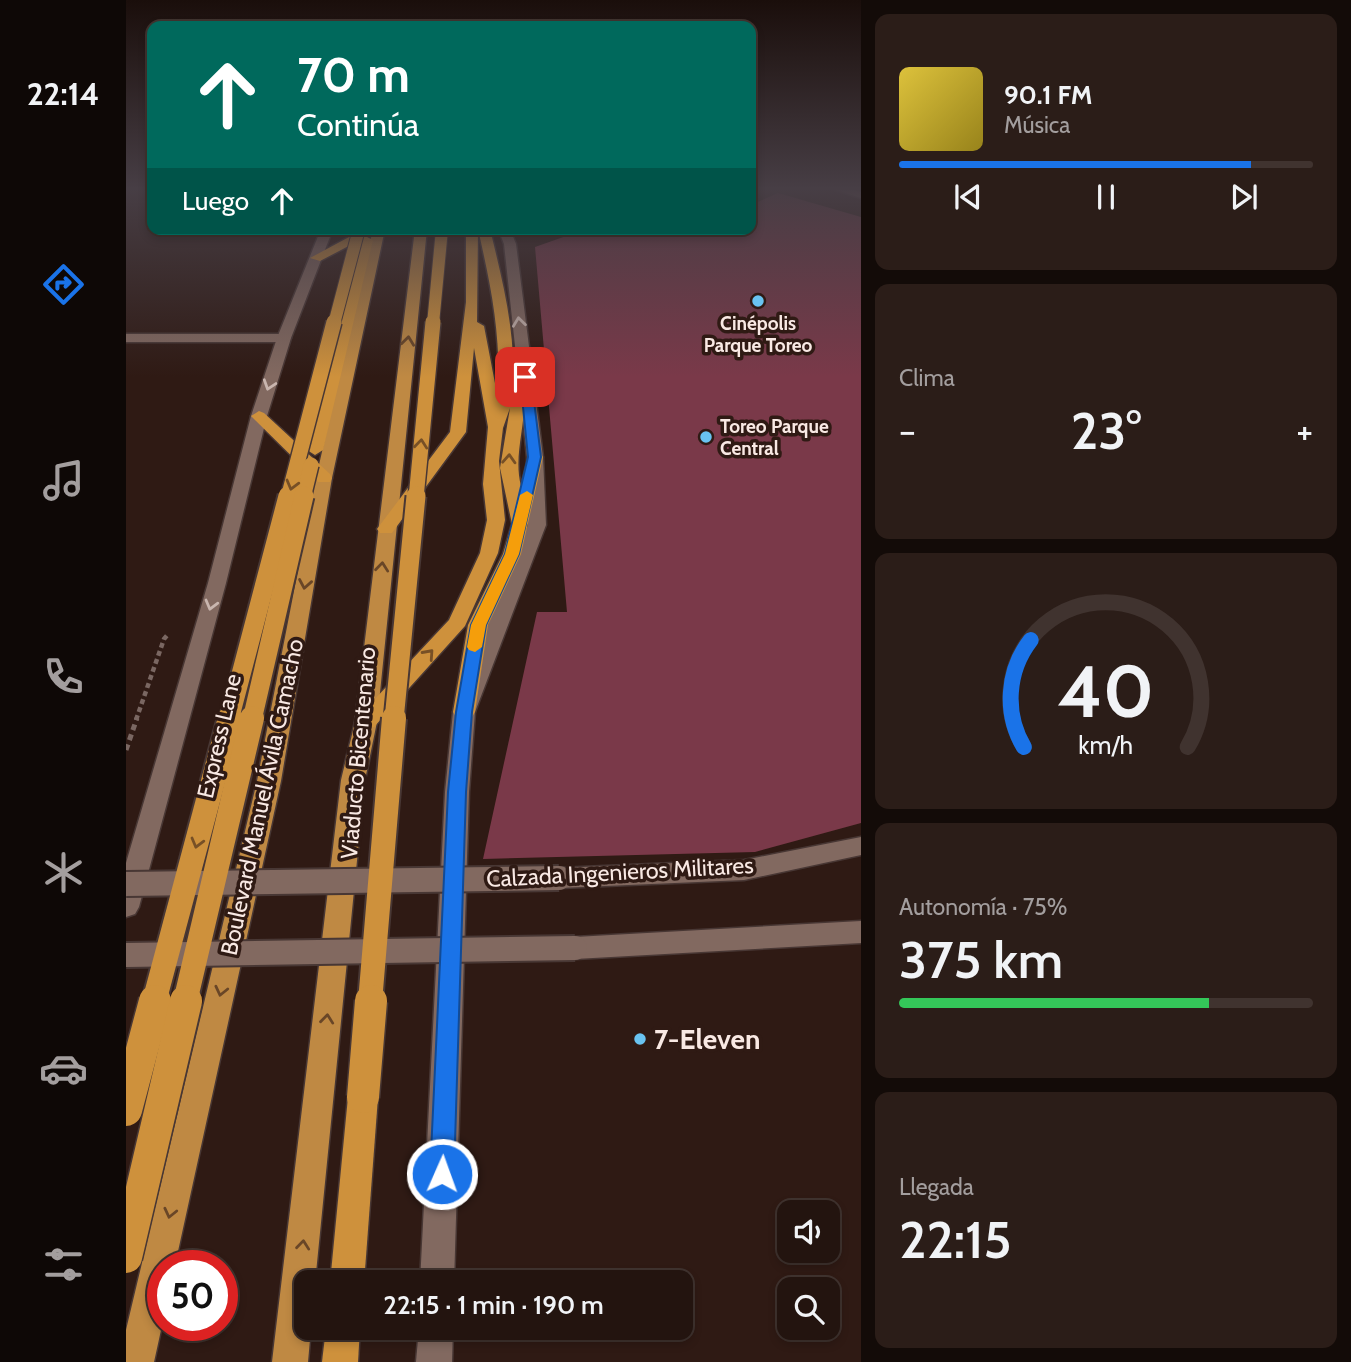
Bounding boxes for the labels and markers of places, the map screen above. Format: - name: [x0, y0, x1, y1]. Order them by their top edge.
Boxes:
- marker: Cinépolis Parque Toreo: [750, 293, 766, 309]
- place label: Cinépolis Parque Toreo: [704, 312, 813, 357]
- pin: [495, 347, 555, 407]
- place label: Toreo Parque Central: [720, 415, 829, 460]
- marker: Toreo Parque Central: [698, 429, 714, 445]
- place label: 7-Eleven: [654, 1022, 760, 1056]
- marker: 7-Eleven: [632, 1031, 648, 1047]

